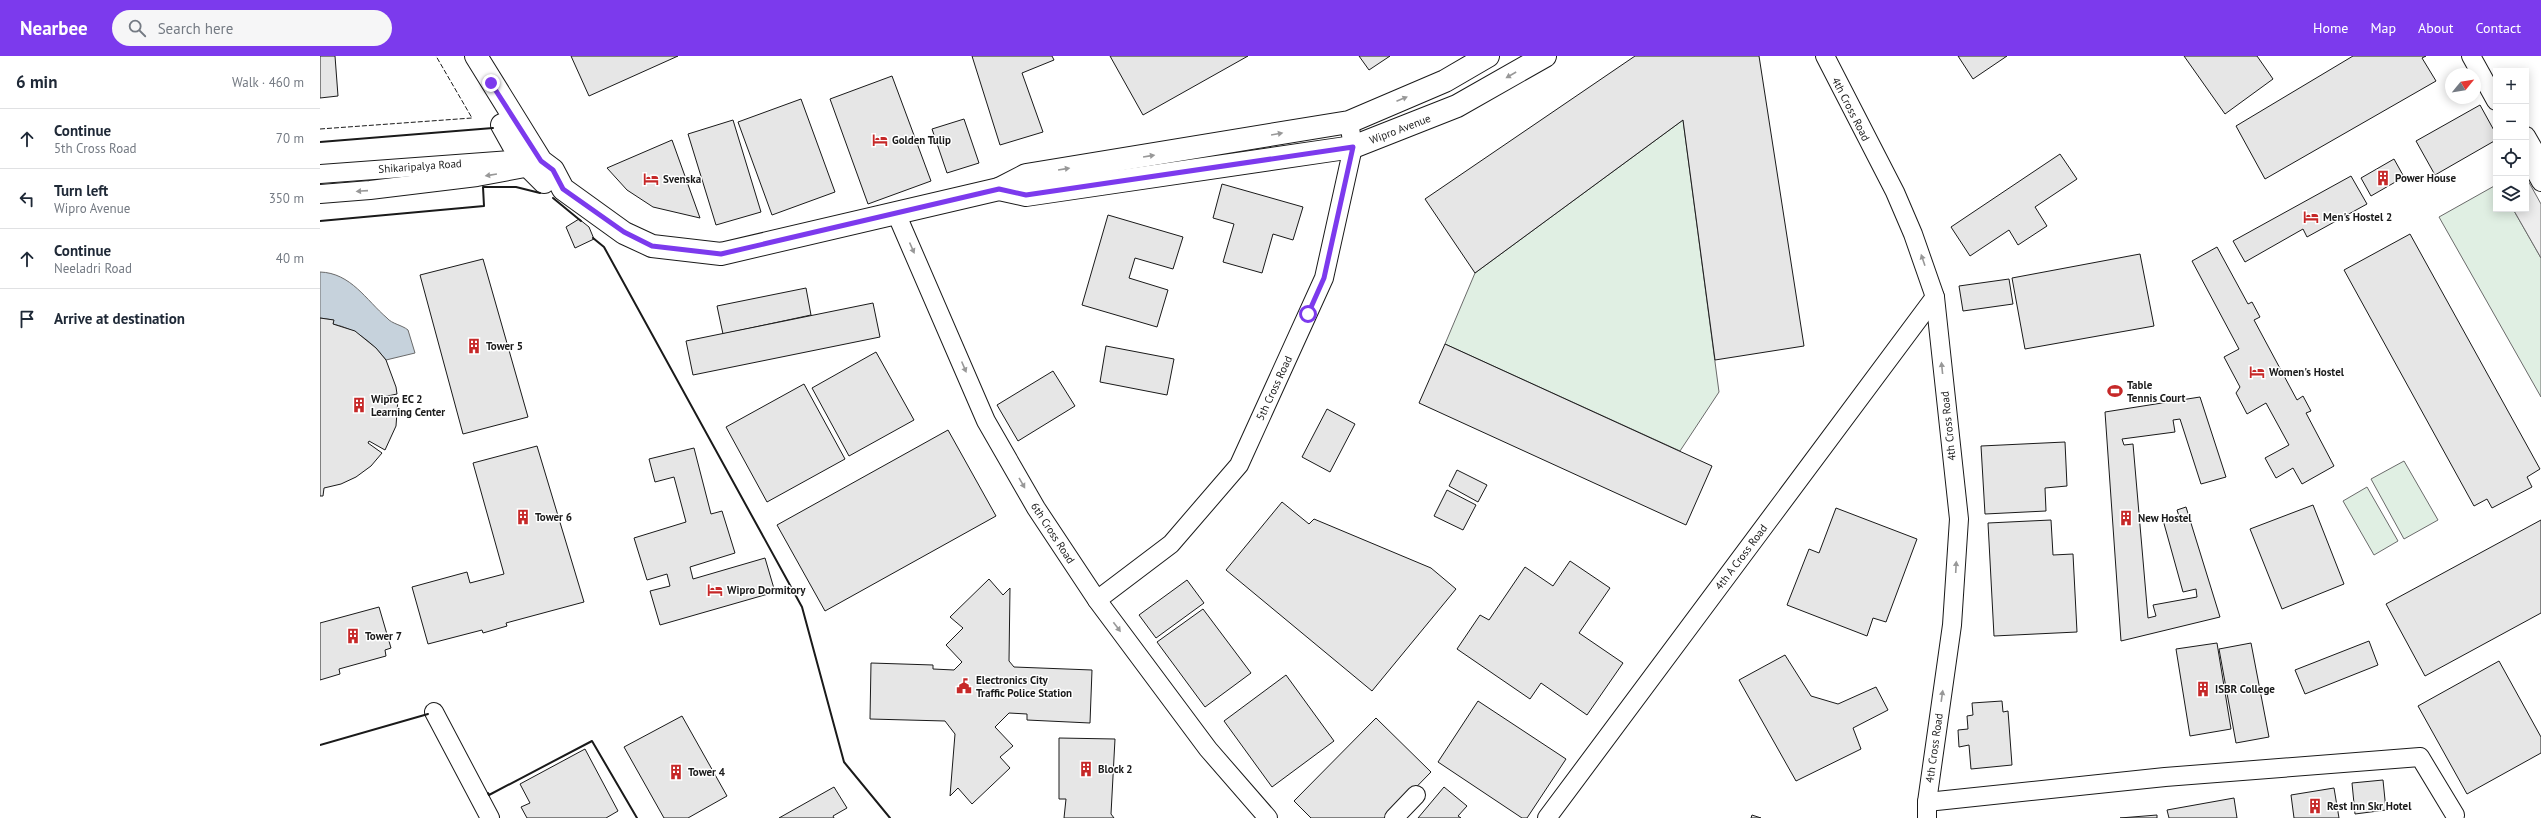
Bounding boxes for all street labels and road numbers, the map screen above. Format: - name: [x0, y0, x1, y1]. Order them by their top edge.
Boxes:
- street label: 4th Cross Road: [1829, 75, 1873, 143]
- street label: Wipro Avenue: [1367, 111, 1433, 147]
- street label: Shikaripalya Road: [378, 156, 462, 176]
- street label: 5th Cross Road: [1253, 353, 1295, 423]
- street label: 4th Cross Road: [1937, 390, 1959, 461]
- street label: 6th Cross Road: [1028, 500, 1078, 566]
- street label: 4th A Cross Road: [1712, 521, 1770, 593]
- street label: 4th Cross Road: [1922, 712, 1946, 784]

